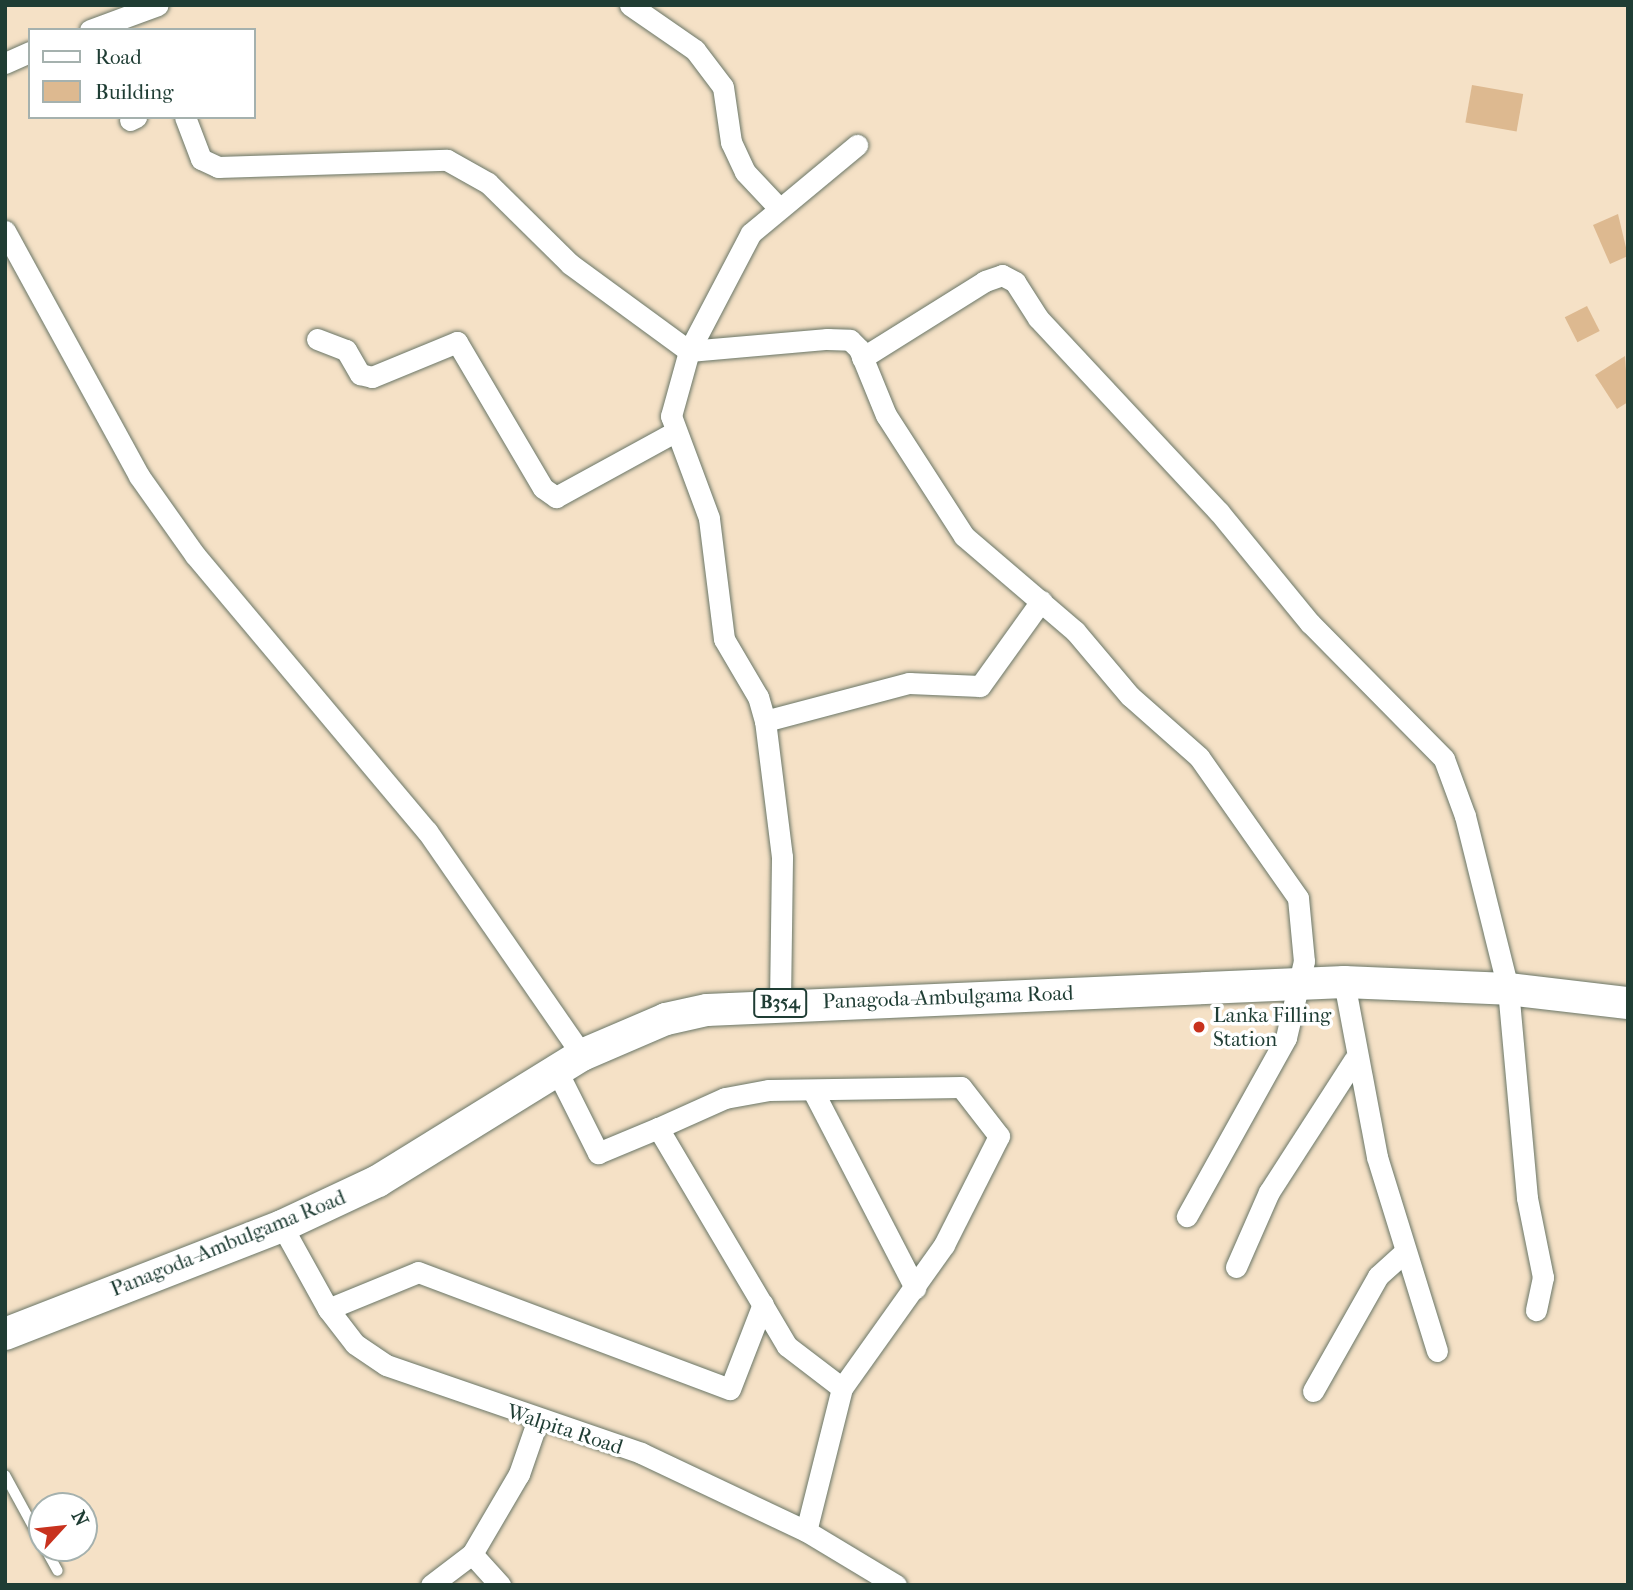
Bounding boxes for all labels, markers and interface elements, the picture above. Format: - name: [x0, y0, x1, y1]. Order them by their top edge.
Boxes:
- legend: [28, 28, 256, 119]
- text: Road: [95, 45, 142, 69]
- text: Building: [95, 80, 173, 104]
- street label: Panagoda-Ambulgama Road: [822, 980, 1074, 1014]
- road number: B354: [752, 987, 808, 1018]
- place label: Lanka Filling Station: [1213, 1002, 1331, 1052]
- marker: Lanka Filling Station: [1191, 1019, 1207, 1035]
- street label: Panagoda-Ambulgama Road: [107, 1184, 349, 1302]
- street label: Walpita Road: [504, 1398, 626, 1460]
- north arrow: [28, 1492, 98, 1562]
- text: N: [67, 1507, 93, 1530]

